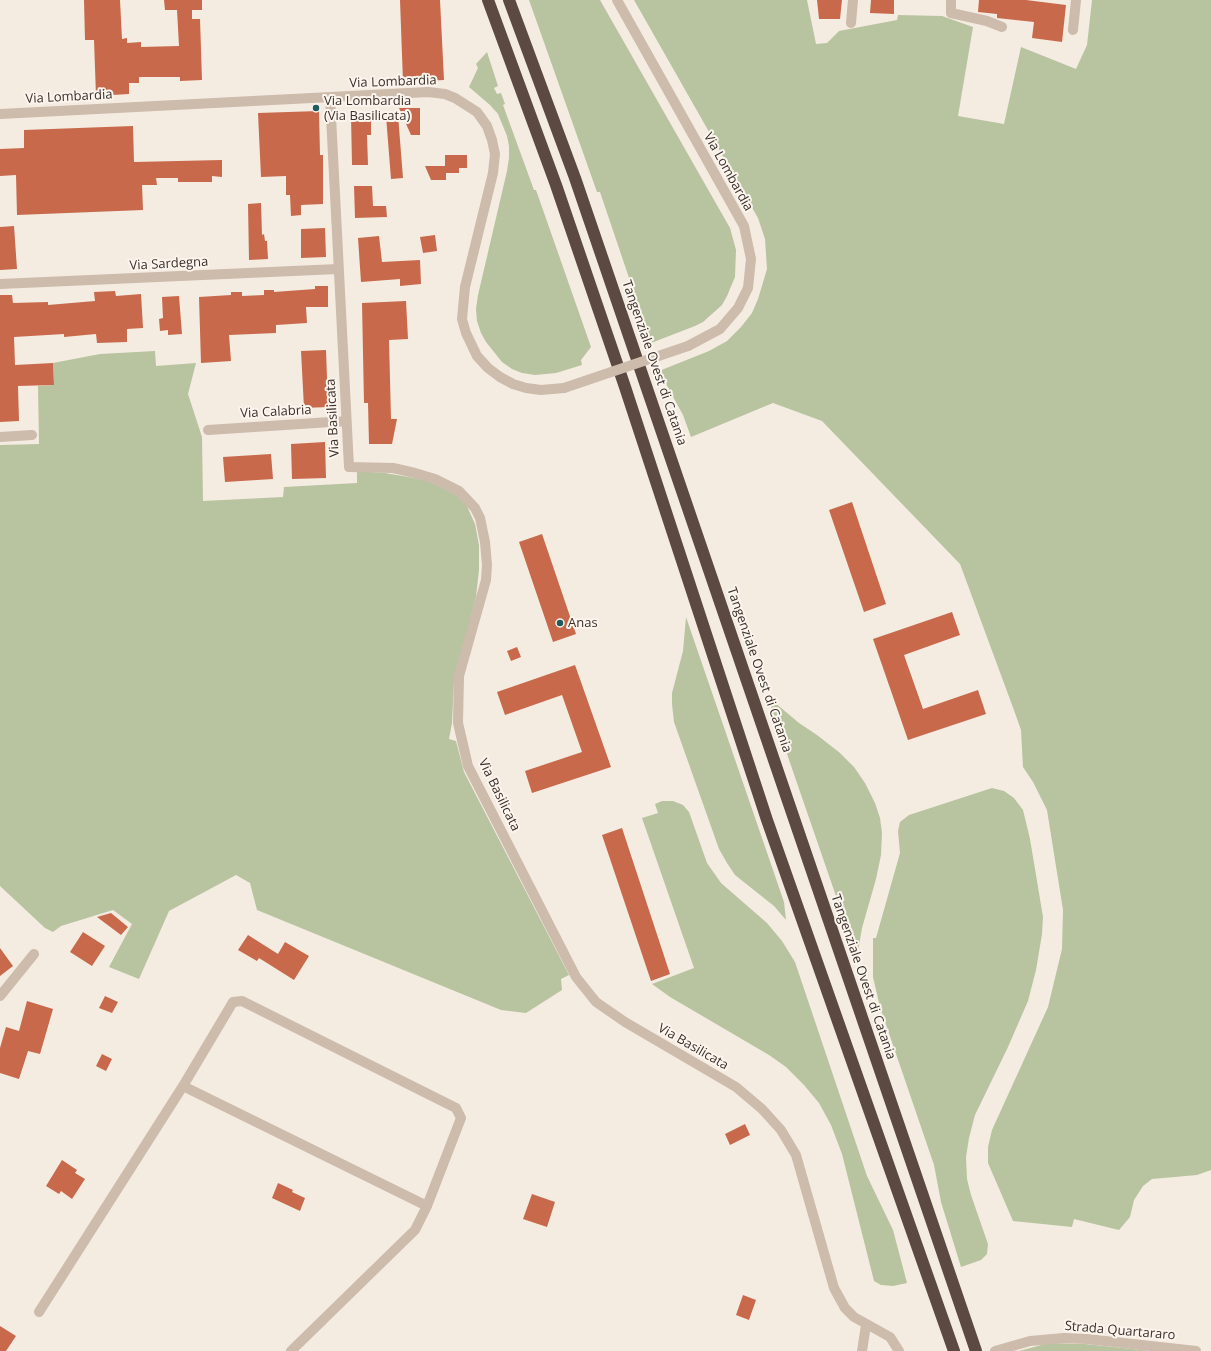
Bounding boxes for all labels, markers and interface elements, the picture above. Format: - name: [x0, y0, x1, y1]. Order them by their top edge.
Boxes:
- street label: Via Lombardia: [349, 73, 437, 91]
- street label: Via Lombardia: [25, 87, 113, 107]
- place label: Via Lombardia (Via Basilicata): [324, 93, 411, 124]
- marker: Via Lombardia (Via Basilicata): [311, 103, 321, 113]
- street label: Via Lombardia: [700, 130, 756, 214]
- street label: Via Sardegna: [129, 254, 209, 274]
- street label: Tangenziale Ovest di Catania: [618, 278, 690, 448]
- street label: Via Basilicata: [323, 378, 343, 458]
- street label: Via Calabria: [240, 402, 312, 422]
- street label: Tangenziale Ovest di Catania: [723, 585, 795, 755]
- place label: Anas: [568, 615, 598, 631]
- marker: Anas: [555, 618, 565, 628]
- street label: Via Basilicata: [475, 756, 523, 834]
- street label: Tangenziale Ovest di Catania: [827, 892, 899, 1062]
- street label: Via Basilicata: [655, 1021, 731, 1073]
- street label: Strada Quartararo: [1064, 1318, 1176, 1344]

